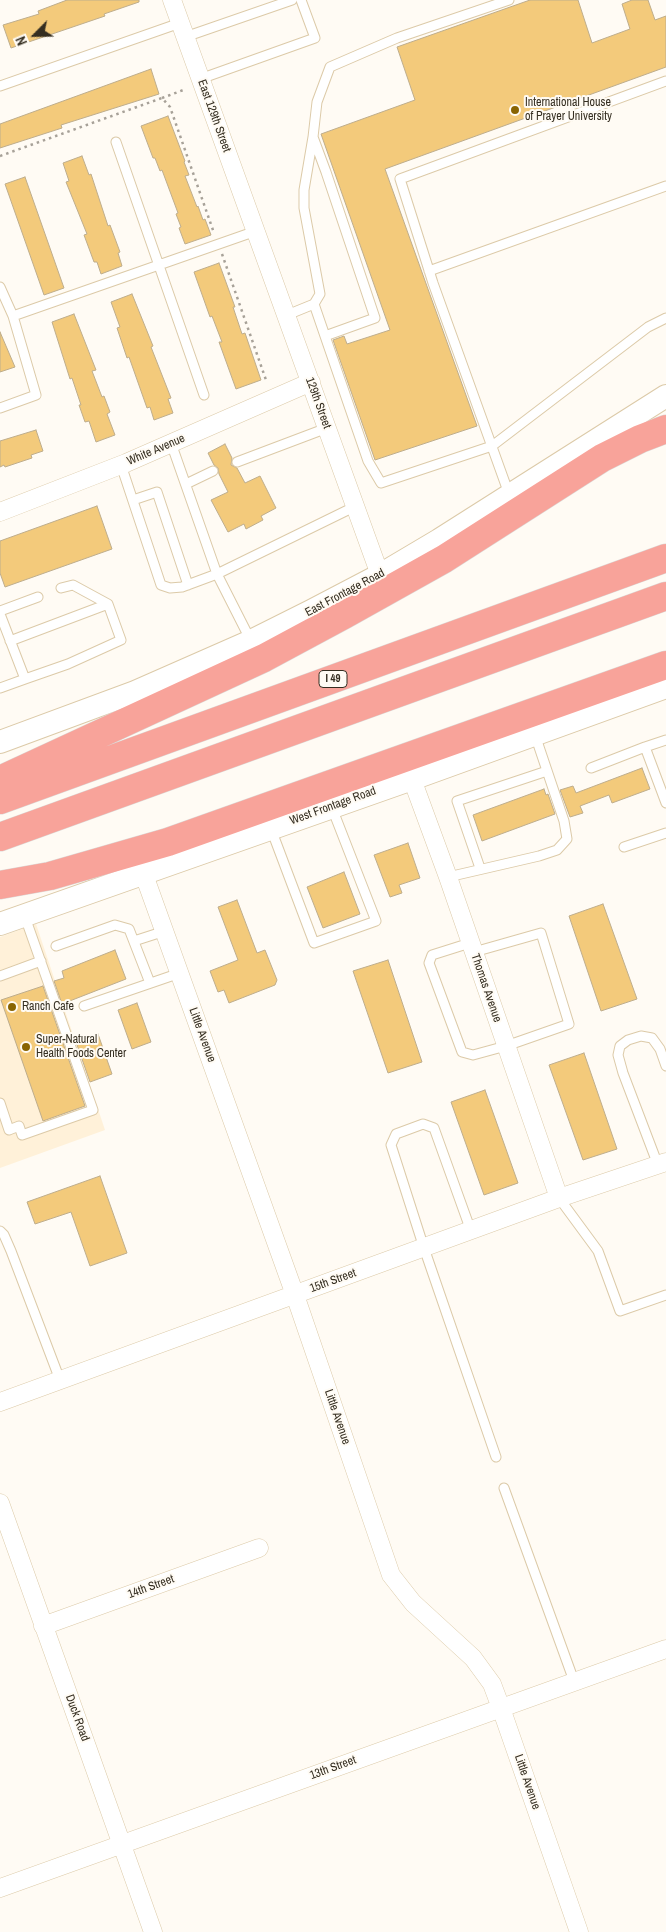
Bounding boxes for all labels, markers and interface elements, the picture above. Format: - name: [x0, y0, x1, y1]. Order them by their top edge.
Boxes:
- north arrow: [10, 10, 60, 60]
- text: N: [11, 34, 31, 48]
- street label: East 129th Street: [194, 78, 234, 154]
- place label: International House of Prayer University: [525, 96, 612, 124]
- marker: International House of Prayer University: [509, 104, 521, 116]
- street label: 129th Street: [302, 375, 334, 431]
- street label: White Avenue: [125, 431, 187, 469]
- street label: East Frontage Road: [303, 566, 387, 620]
- road number: I 49: [319, 671, 347, 688]
- street label: West Frontage Road: [288, 784, 378, 828]
- street label: Thomas Avenue: [468, 952, 504, 1024]
- place label: Ranch Cafe: [22, 1000, 74, 1014]
- marker: Ranch Cafe: [6, 1001, 18, 1013]
- street label: Little Avenue: [185, 1006, 219, 1064]
- place label: Super-Natural Health Foods Center: [36, 1033, 126, 1061]
- marker: Super-Natural Health Foods Center: [20, 1041, 32, 1053]
- street label: 15th Street: [308, 1266, 358, 1296]
- street label: Little Avenue: [321, 1388, 353, 1446]
- street label: 14th Street: [126, 1572, 176, 1602]
- street label: Duck Road: [62, 1693, 92, 1743]
- street label: 13th Street: [308, 1753, 358, 1783]
- street label: Little Avenue: [511, 1753, 543, 1811]

